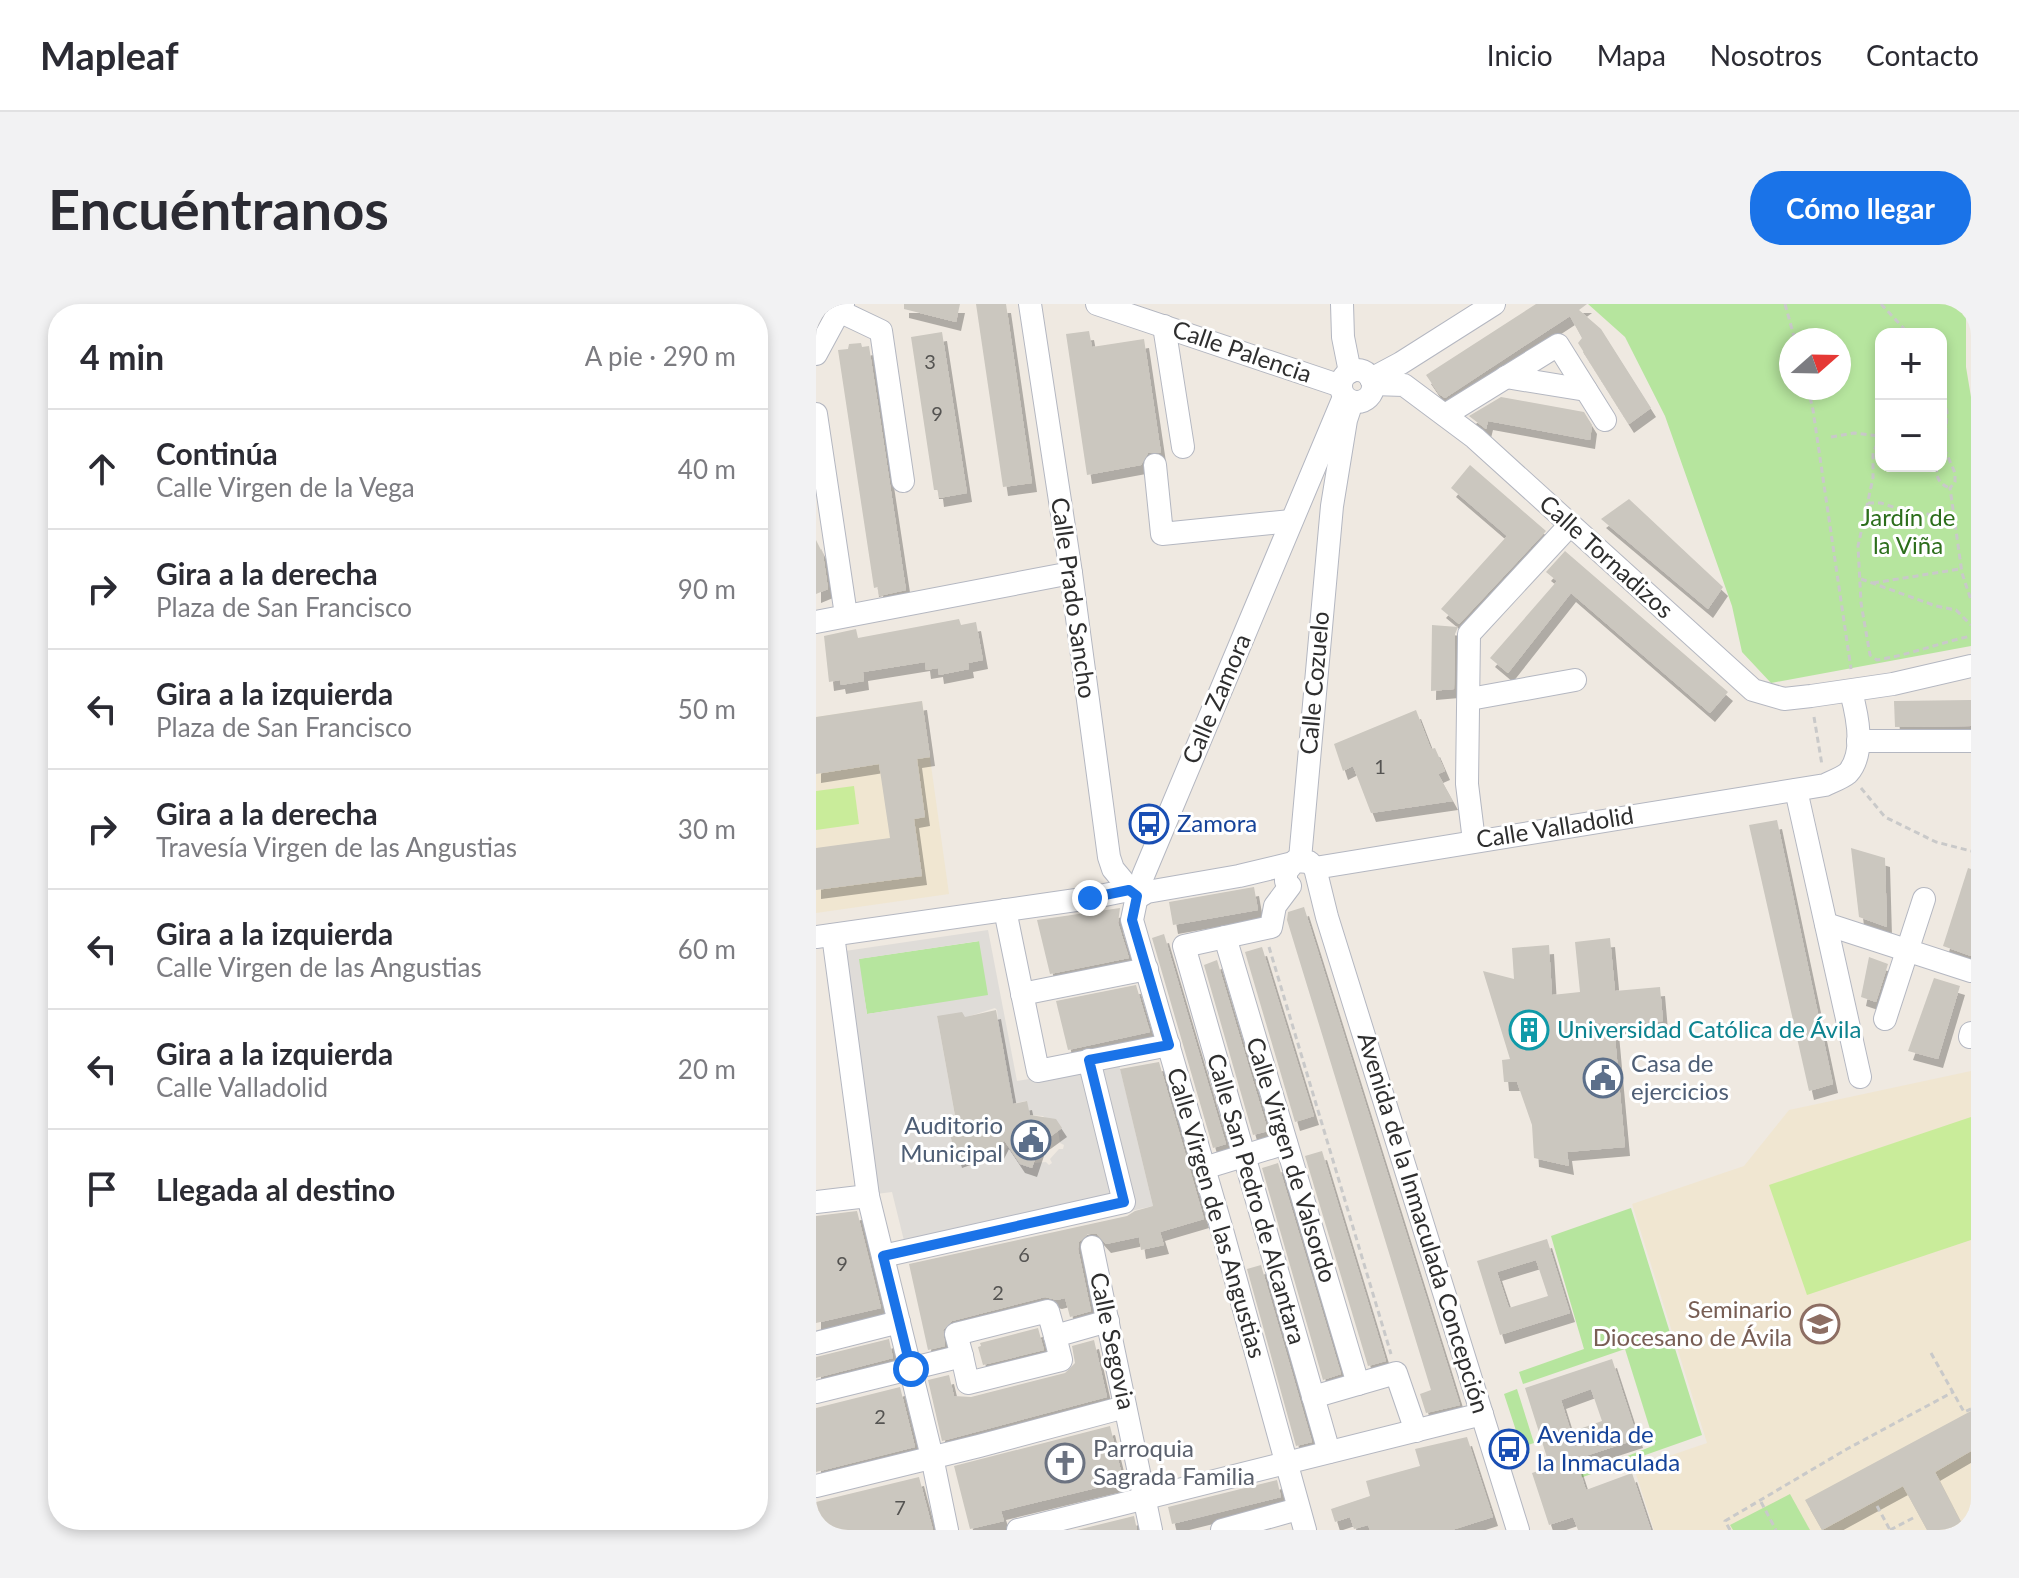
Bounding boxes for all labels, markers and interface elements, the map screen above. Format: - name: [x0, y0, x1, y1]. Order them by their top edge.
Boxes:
- text: Mapleaf: [40, 32, 179, 78]
- text: Inicio: [1487, 38, 1553, 72]
- text: Mapa: [1597, 38, 1666, 72]
- text: Nosotros: [1710, 38, 1822, 72]
- text: Contacto: [1866, 38, 1979, 72]
- button: Cómo llegar: [1750, 171, 1971, 245]
- text: Encuéntranos: [48, 175, 389, 242]
- street label: Calle Palencia: [1169, 313, 1316, 388]
- north arrow: [1779, 328, 1851, 400]
- map controls: [1875, 328, 1947, 472]
- button: +: [1875, 328, 1947, 400]
- text: 4 min: [80, 336, 164, 377]
- text: A pie · 290 m: [585, 340, 736, 372]
- house number: 3: [924, 349, 936, 373]
- button: −: [1875, 400, 1947, 472]
- house number: 9: [931, 401, 943, 425]
- text: Continúa: [156, 435, 278, 471]
- icon: ahead: [80, 447, 124, 491]
- text: 40 m: [678, 453, 736, 485]
- text: Calle Virgen de la Vega: [156, 471, 415, 503]
- street label: Calle Tornadizos: [1534, 488, 1680, 624]
- street label: Calle Prado Sancho: [1046, 495, 1103, 700]
- park label: Jardín de la Viña: [1861, 502, 1955, 559]
- text: Gira a la derecha: [156, 555, 378, 591]
- icon: right: [80, 567, 124, 611]
- text: 90 m: [678, 573, 736, 605]
- text: Plaza de San Francisco: [156, 591, 412, 623]
- street label: Calle Cozuelo: [1293, 610, 1334, 756]
- street label: Calle Zamora: [1175, 629, 1256, 768]
- text: Gira a la izquierda: [156, 675, 393, 711]
- icon: left: [80, 687, 124, 731]
- text: 50 m: [678, 693, 736, 725]
- text: Plaza de San Francisco: [156, 711, 412, 743]
- house number: 1: [1374, 754, 1386, 778]
- text: Gira a la derecha: [156, 795, 378, 831]
- street label: Calle Valladolid: [1474, 800, 1635, 853]
- bus stop icon: Zamora: [1128, 803, 1170, 845]
- icon: right: [80, 807, 124, 851]
- place label: Zamora: [1177, 808, 1257, 837]
- text: 30 m: [678, 813, 736, 845]
- text: Travesía Virgen de las Angustias: [156, 831, 517, 863]
- route end: [1072, 880, 1108, 916]
- text: Gira a la izquierda: [156, 915, 393, 951]
- icon: left: [80, 927, 124, 971]
- text: 60 m: [678, 933, 736, 965]
- text: Calle Virgen de las Angustias: [156, 951, 482, 983]
- building icon: Universidad Católica de Ávila: [1508, 1009, 1550, 1051]
- place label: Universidad Católica de Ávila: [1557, 1014, 1861, 1043]
- street label: Avenida de la Inmaculada Concepción: [1353, 1029, 1496, 1416]
- street label: Calle Virgen de Valsordo: [1241, 1033, 1344, 1286]
- text: Gira a la izquierda: [156, 1035, 393, 1071]
- icon: left: [80, 1047, 124, 1091]
- place label: Casa de ejercicios: [1631, 1048, 1729, 1105]
- street label: Calle San Pedro de Alcantara: [1202, 1050, 1313, 1347]
- text: 20 m: [678, 1053, 736, 1085]
- public building icon: Casa de ejercicios: [1582, 1057, 1624, 1099]
- street label: Calle Virgen de las Angustias: [1162, 1064, 1273, 1361]
- text: Calle Valladolid: [156, 1071, 328, 1103]
- place label: Auditorio Municipal: [900, 1110, 1003, 1167]
- public building icon: Auditorio Municipal: [1010, 1119, 1052, 1161]
- icon: arrive: [80, 1167, 124, 1211]
- text: Llegada al destino: [156, 1171, 395, 1207]
- house number: 6: [1018, 1242, 1030, 1266]
- house number: 9: [836, 1251, 848, 1275]
- street label: Calle Segovia: [1085, 1270, 1142, 1412]
- house number: 2: [992, 1280, 1004, 1304]
- place label: Seminario Diocesano de Ávila: [1593, 1294, 1792, 1351]
- school or university icon: Seminario Diocesano de Ávila: [1799, 1303, 1841, 1345]
- route start: [893, 1351, 929, 1387]
- house number: 2: [874, 1404, 886, 1428]
- place label: Avenida de la Inmaculada: [1537, 1419, 1680, 1476]
- bus stop icon: Avenida de la Inmaculada: [1488, 1428, 1530, 1470]
- place label: Parroquia Sagrada Familia: [1093, 1433, 1255, 1490]
- church icon: Parroquia Sagrada Familia: [1044, 1442, 1086, 1484]
- house number: 7: [894, 1495, 906, 1519]

